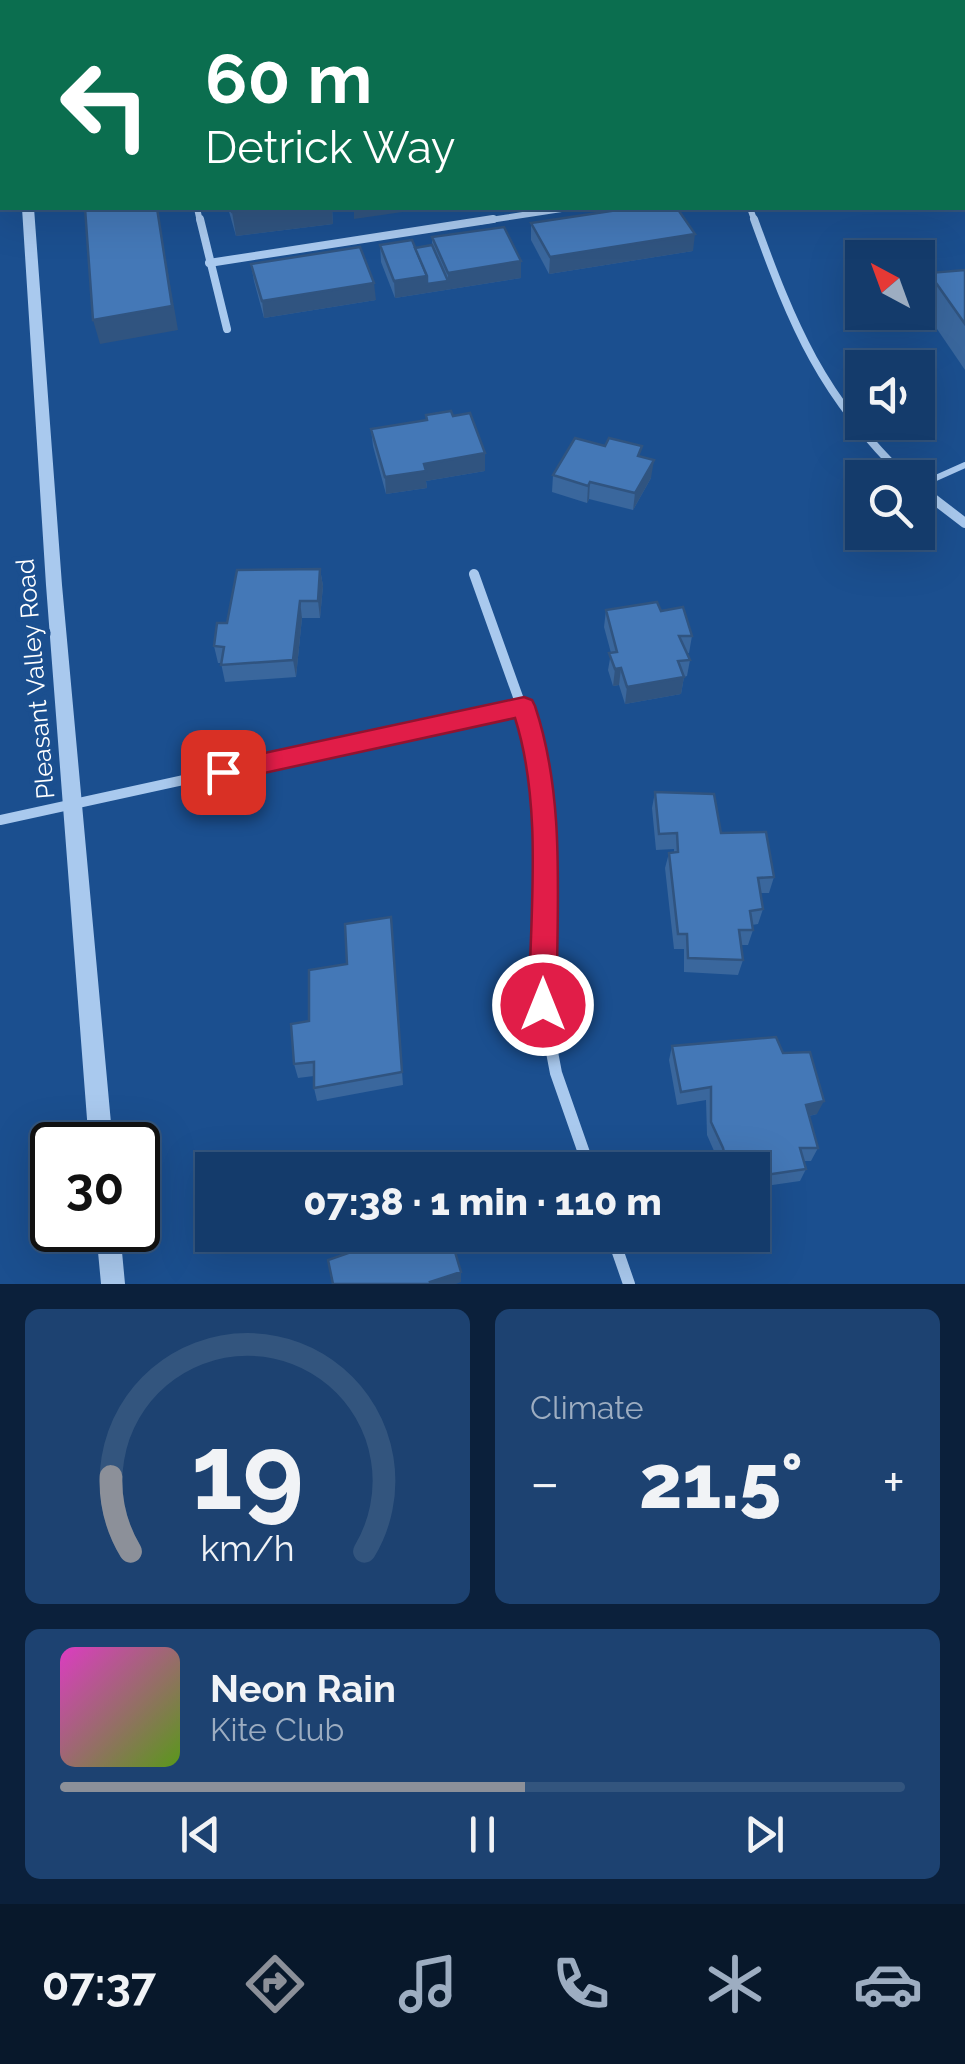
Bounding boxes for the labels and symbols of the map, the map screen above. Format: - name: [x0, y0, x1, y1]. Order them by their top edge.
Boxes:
- north arrow: [845, 240, 935, 330]
- street label: Pleasant Valley Road: [10, 558, 60, 800]
- pin: [181, 730, 266, 815]
- position arrow: [491, 953, 595, 1057]
- speed limit sign: 30: [30, 1122, 160, 1252]

